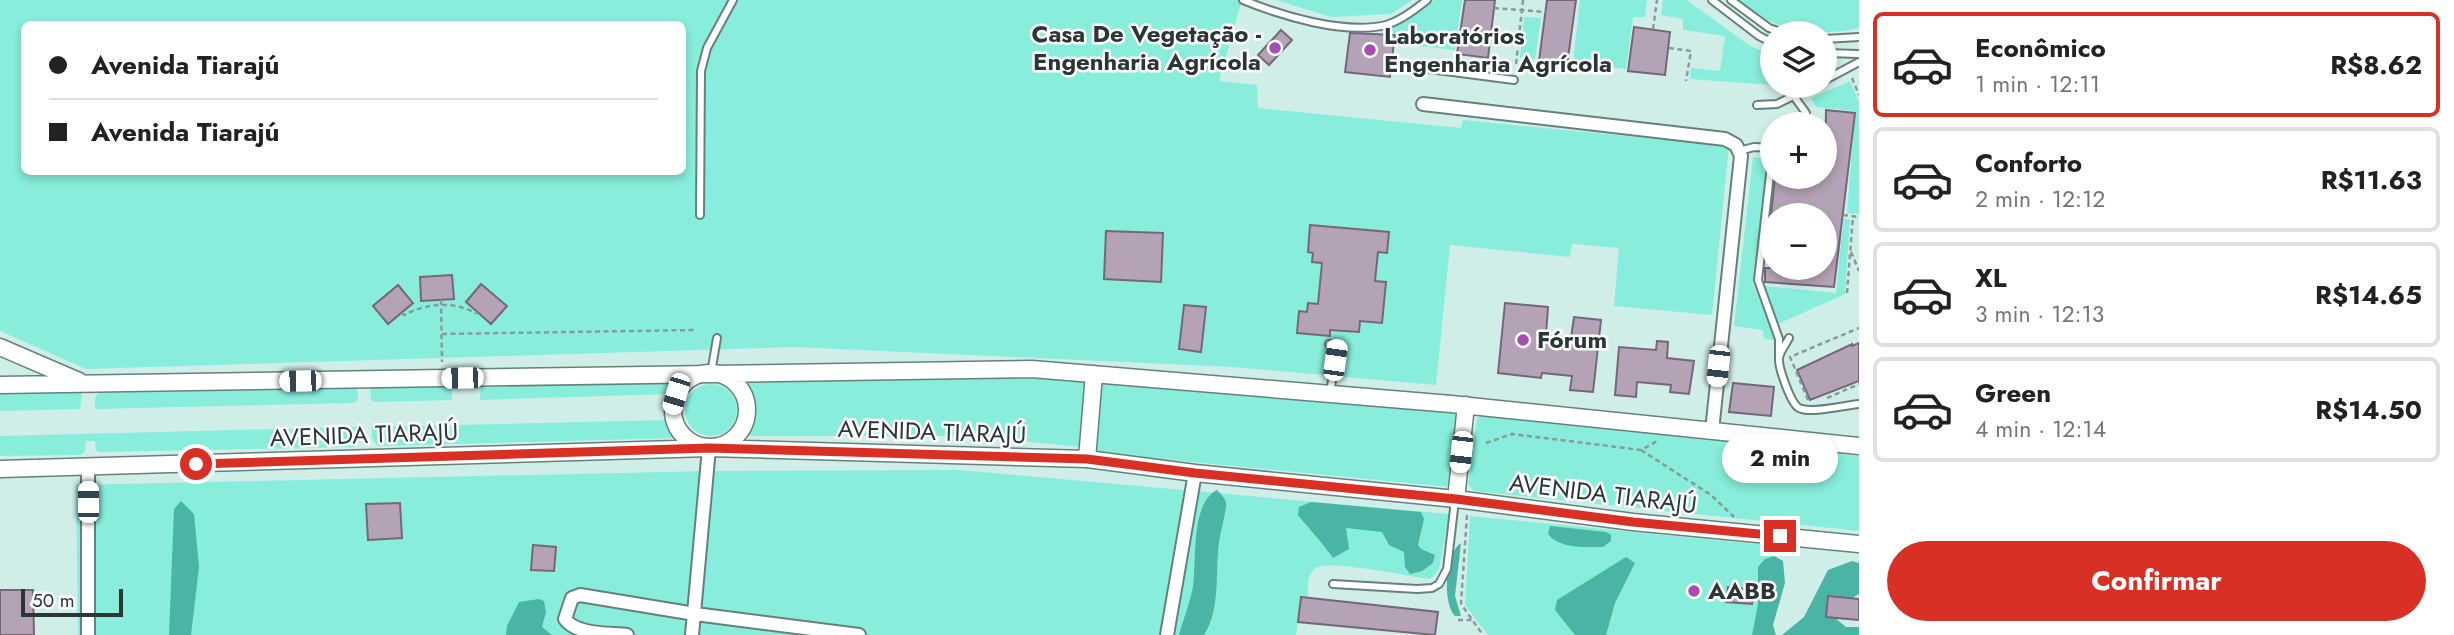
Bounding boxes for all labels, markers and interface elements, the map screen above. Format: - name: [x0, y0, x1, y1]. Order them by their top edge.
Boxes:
- place label: Casa De Vegetação - Engenharia Agrícola: [1032, 16, 1262, 79]
- place label: Laboratórios Engenharia Agrícola: [1384, 18, 1612, 81]
- map controls: [1760, 21, 1837, 280]
- button: layers: [1760, 21, 1837, 98]
- text: Econômico: [1975, 29, 2106, 67]
- icon: car: [1891, 33, 1954, 96]
- marker: Casa De Vegetação - Engenharia Agrícola: [1267, 40, 1283, 56]
- marker: Laboratórios Engenharia Agrícola: [1362, 42, 1378, 58]
- text: Avenida Tiarajú: [91, 46, 280, 84]
- text: R$8.62: [2330, 46, 2422, 84]
- text: 1 min · 12:11: [1975, 67, 2100, 101]
- button: +: [1760, 112, 1837, 189]
- text: Avenida Tiarajú: [91, 113, 280, 151]
- text: Conforto: [1975, 144, 2082, 182]
- icon: car: [1891, 148, 1954, 211]
- text: R$11.63: [2321, 161, 2422, 199]
- text: 2 min · 12:12: [1975, 182, 2105, 216]
- button: −: [1760, 203, 1837, 280]
- text: XL: [1975, 259, 2007, 297]
- icon: car: [1891, 263, 1954, 326]
- text: R$14.65: [2315, 276, 2422, 314]
- text: 3 min · 12:13: [1975, 297, 2104, 331]
- place label: Fórum: [1537, 322, 1607, 357]
- marker: Fórum: [1515, 332, 1531, 348]
- car: [1322, 338, 1349, 382]
- car: [1706, 344, 1731, 388]
- car: [441, 367, 484, 389]
- car: [279, 370, 322, 392]
- car: [660, 371, 693, 417]
- text: Green: [1975, 374, 2051, 412]
- icon: car: [1891, 378, 1954, 441]
- text: R$14.50: [2315, 391, 2422, 429]
- street label: AVENIDA TIARAJÚ: [837, 411, 1027, 452]
- text: 4 min · 12:14: [1975, 412, 2106, 446]
- street label: AVENIDA TIARAJÚ: [269, 414, 459, 455]
- car: [1449, 430, 1474, 474]
- callout: 2 min: [1722, 434, 1838, 484]
- text: 2 min: [1750, 441, 1810, 475]
- route start: [180, 448, 212, 480]
- street label: AVENIDA TIARAJÚ: [1507, 465, 1699, 522]
- car: [78, 481, 99, 523]
- route end: [1764, 520, 1796, 552]
- button: Confirmar: [1887, 541, 2426, 621]
- place label: AABB: [1707, 573, 1776, 608]
- marker: AABB: [1686, 583, 1702, 599]
- scale bar: [21, 586, 122, 618]
- text: 50 m: [32, 587, 75, 614]

